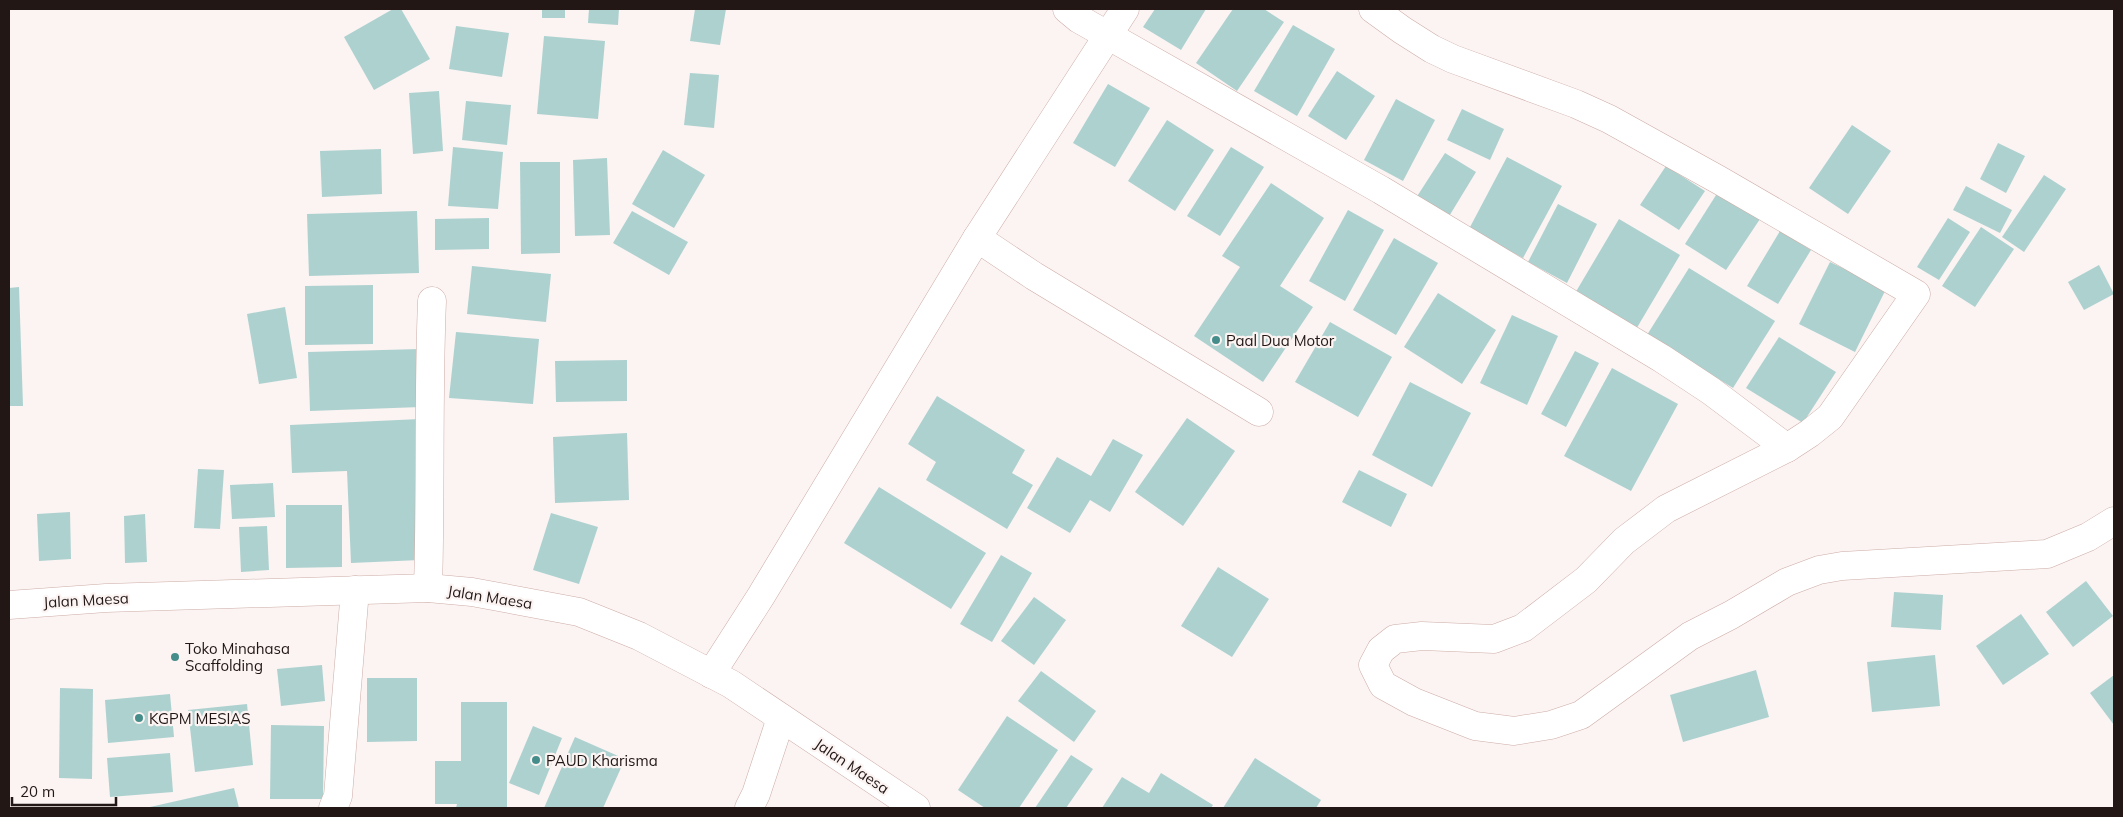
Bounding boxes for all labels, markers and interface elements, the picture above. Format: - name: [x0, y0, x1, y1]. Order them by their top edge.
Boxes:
- place label: Paal Dua Motor: [1226, 331, 1335, 350]
- marker: Paal Dua Motor: [1210, 334, 1222, 346]
- street label: Jalan Maesa: [446, 581, 534, 613]
- street label: Jalan Maesa: [43, 588, 129, 612]
- place label: Toko Minahasa Scaffolding: [185, 639, 290, 675]
- marker: Toko Minahasa Scaffolding: [169, 651, 181, 663]
- place label: KGPM MESIAS: [149, 709, 251, 728]
- marker: KGPM MESIAS: [133, 712, 145, 724]
- street label: Jalan Maesa: [811, 734, 893, 798]
- place label: PAUD Kharisma: [546, 751, 658, 770]
- marker: PAUD Kharisma: [530, 754, 542, 766]
- scale bar: [12, 774, 116, 806]
- text: 20 m: [20, 782, 55, 801]

